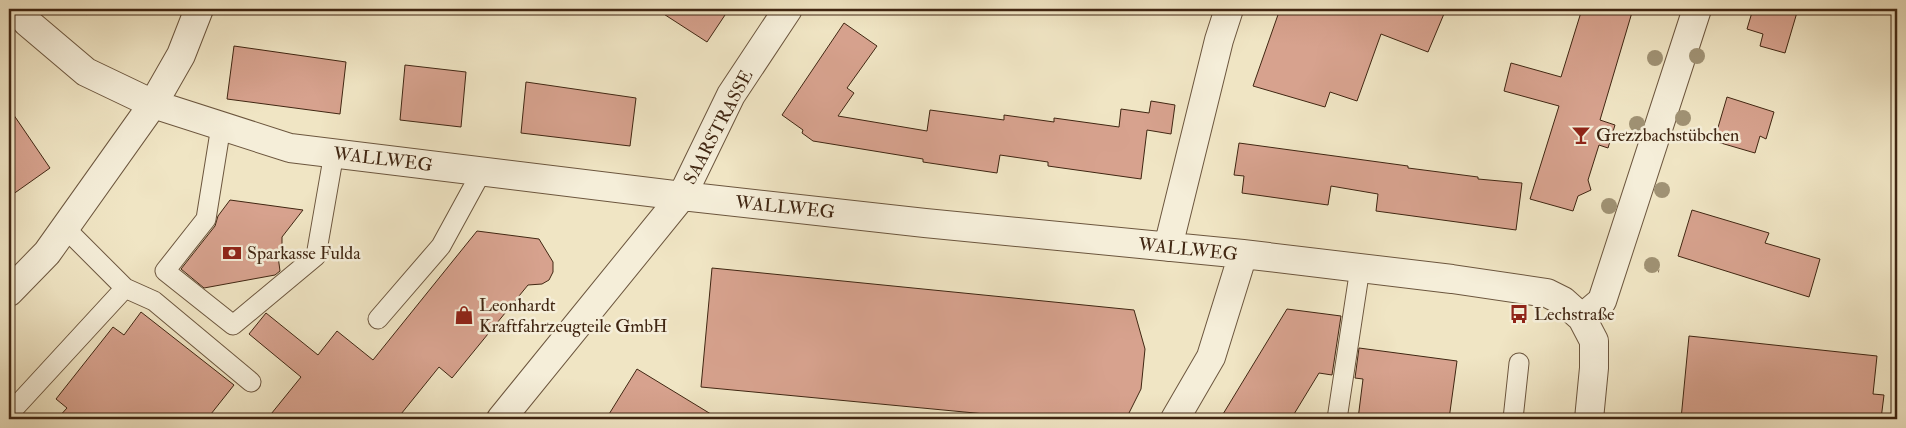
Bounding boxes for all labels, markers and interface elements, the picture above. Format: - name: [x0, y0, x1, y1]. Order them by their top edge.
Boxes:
- street label: SAARSTRASSE: [679, 66, 758, 188]
- bar icon: Grezzbachstübchen: [1570, 124, 1592, 146]
- place label: Grezzbachstübchen: [1596, 124, 1739, 147]
- street label: WALLWEG: [331, 142, 434, 177]
- street label: WALLWEG: [733, 191, 836, 224]
- street label: WALLWEG: [1136, 233, 1239, 266]
- bank icon: Sparkasse Fulda: [221, 242, 243, 264]
- place label: Sparkasse Fulda: [247, 242, 361, 265]
- place label: Leonhardt Kraftfahrzeugteile GmbH: [479, 294, 667, 338]
- bus stop icon: Lechstraße: [1508, 303, 1530, 325]
- place label: Lechstraße: [1534, 303, 1615, 326]
- shop icon: Leonhardt Kraftfahrzeugteile GmbH: [453, 304, 475, 326]

